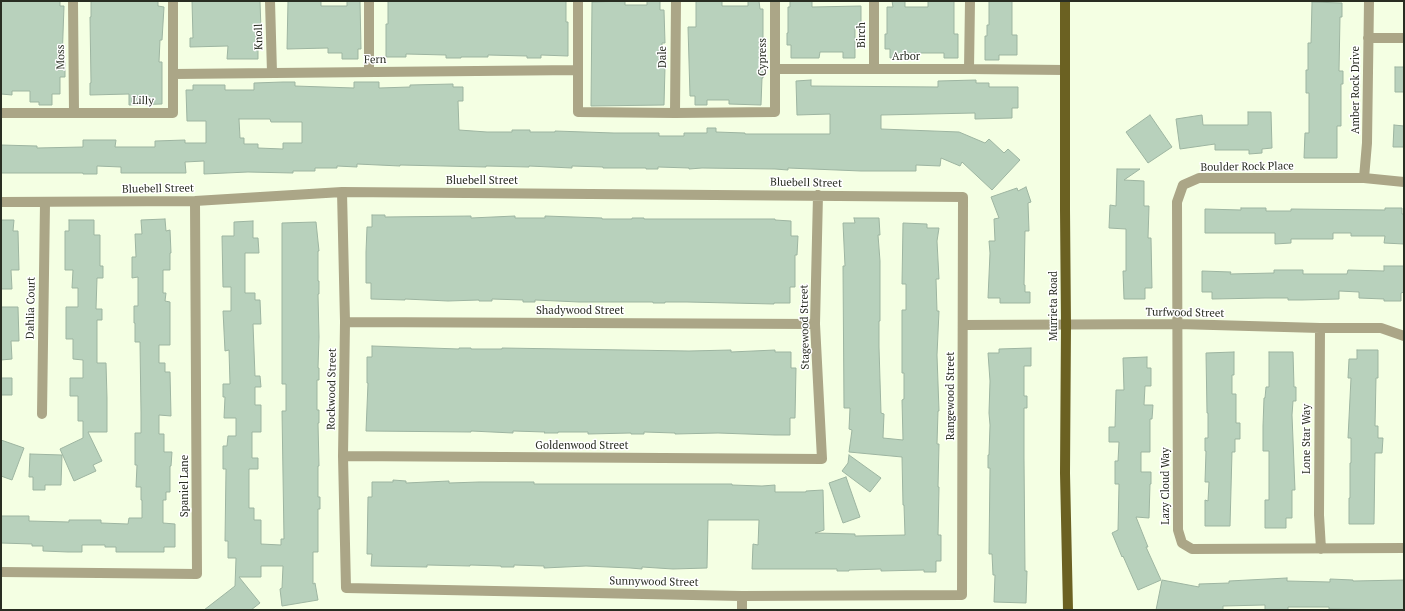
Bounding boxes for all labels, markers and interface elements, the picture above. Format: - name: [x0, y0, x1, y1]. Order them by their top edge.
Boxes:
- street label: Birch: [855, 22, 869, 48]
- street label: Knoll: [252, 24, 266, 50]
- street label: Cypress: [756, 38, 770, 76]
- street label: Moss: [54, 44, 68, 70]
- street label: Dale: [656, 46, 670, 68]
- street label: Amber Rock Drive: [1349, 46, 1363, 134]
- street label: Arbor: [892, 50, 920, 64]
- street label: Fern: [364, 53, 386, 67]
- street label: Lilly: [132, 94, 154, 108]
- street label: Boulder Rock Place: [1200, 160, 1294, 174]
- street label: Bluebell Street: [446, 174, 518, 188]
- street label: Bluebell Street: [770, 176, 842, 190]
- street label: Bluebell Street: [122, 182, 194, 196]
- street label: Murrieta Road: [1047, 271, 1061, 341]
- street label: Dahlia Court: [24, 277, 38, 339]
- street label: Stagewood Street: [798, 284, 812, 370]
- street label: Shadywood Street: [536, 304, 624, 318]
- street label: Turfwood Street: [1145, 306, 1225, 320]
- street label: Rockwood Street: [325, 348, 339, 430]
- street label: Rangewood Street: [944, 352, 958, 440]
- street label: Lone Star Way: [1300, 404, 1314, 474]
- street label: Goldenwood Street: [535, 439, 629, 453]
- street label: Lazy Cloud Way: [1159, 447, 1173, 525]
- street label: Spaniel Lane: [178, 455, 192, 517]
- street label: Sunnywood Street: [609, 575, 699, 589]

